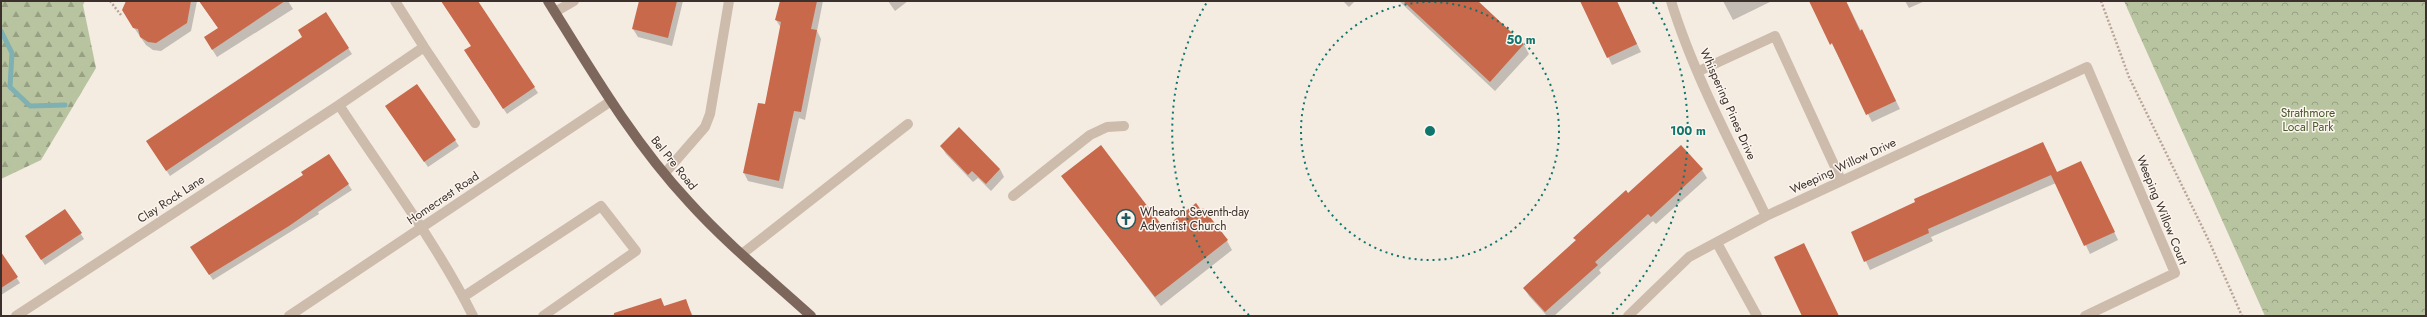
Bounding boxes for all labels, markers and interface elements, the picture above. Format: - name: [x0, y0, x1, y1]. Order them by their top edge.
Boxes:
- text: 50 m: [1506, 31, 1536, 49]
- street label: Whispering Pines Drive: [1695, 45, 1761, 163]
- park label: Strathmore Local Park: [2281, 104, 2335, 136]
- text: 100 m: [1670, 122, 1706, 140]
- centre of rings: [1423, 124, 1437, 138]
- street label: Bel Pre Road: [646, 132, 702, 194]
- street label: Weeping Willow Drive: [1787, 133, 1899, 199]
- street label: Weeping Willow Court: [2132, 153, 2192, 268]
- street label: Homecrest Road: [403, 167, 483, 229]
- street label: Clay Rock Lane: [134, 170, 208, 228]
- place label: Wheaton Seventh-day Adventist Church: [1140, 203, 1250, 235]
- church icon: Wheaton Seventh-day Adventist Church: [1115, 208, 1137, 230]

